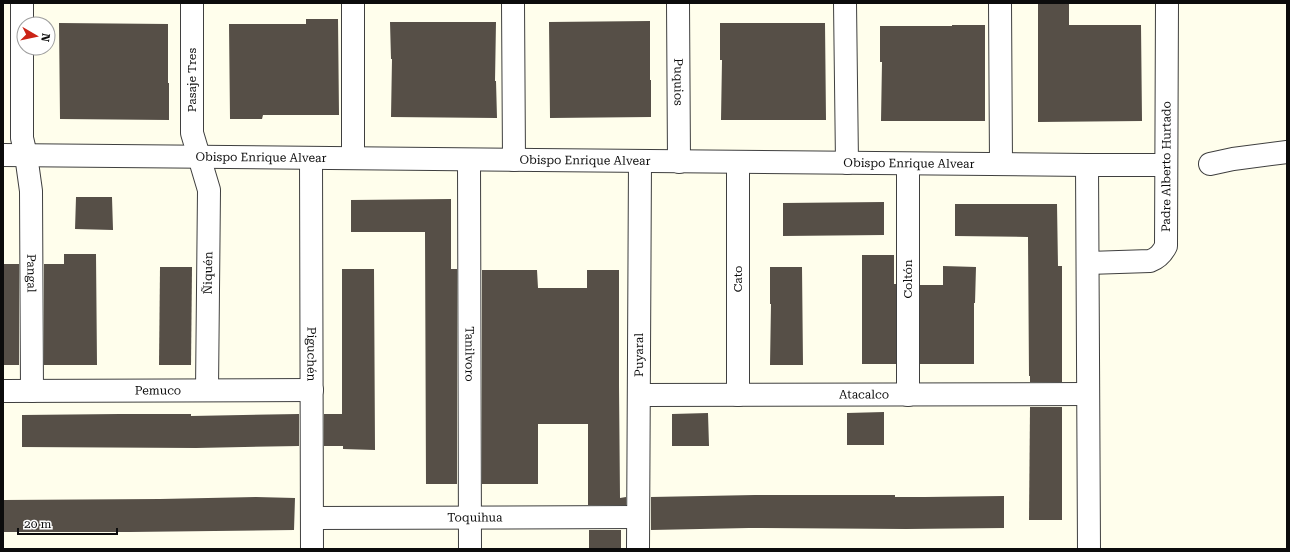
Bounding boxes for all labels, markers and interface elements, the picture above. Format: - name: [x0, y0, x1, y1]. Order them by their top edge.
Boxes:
- north arrow: [16, 16, 56, 56]
- text: N: [38, 32, 52, 43]
- street label: Pasaje Tres: [185, 48, 199, 112]
- street label: Puquios: [671, 58, 686, 106]
- street label: Padre Alberto Hurtado: [1159, 101, 1174, 232]
- street label: Obispo Enrique Alvear: [195, 150, 327, 165]
- street label: Obispo Enrique Alvear: [519, 153, 651, 168]
- street label: Obispo Enrique Alvear: [843, 156, 975, 171]
- street label: Ñiquén: [201, 251, 215, 295]
- street label: Pangal: [24, 254, 39, 293]
- street label: Coltón: [901, 259, 915, 299]
- street label: Cato: [731, 266, 745, 292]
- street label: Tanilvoro: [462, 326, 477, 382]
- street label: Piguchén: [304, 327, 319, 382]
- street label: Puyaral: [632, 333, 646, 377]
- street label: Pemuco: [135, 383, 181, 398]
- street label: Atacalco: [839, 387, 889, 402]
- scale bar: [18, 510, 117, 536]
- street label: Toquihua: [447, 510, 503, 525]
- text: 20 m: [24, 517, 51, 531]

